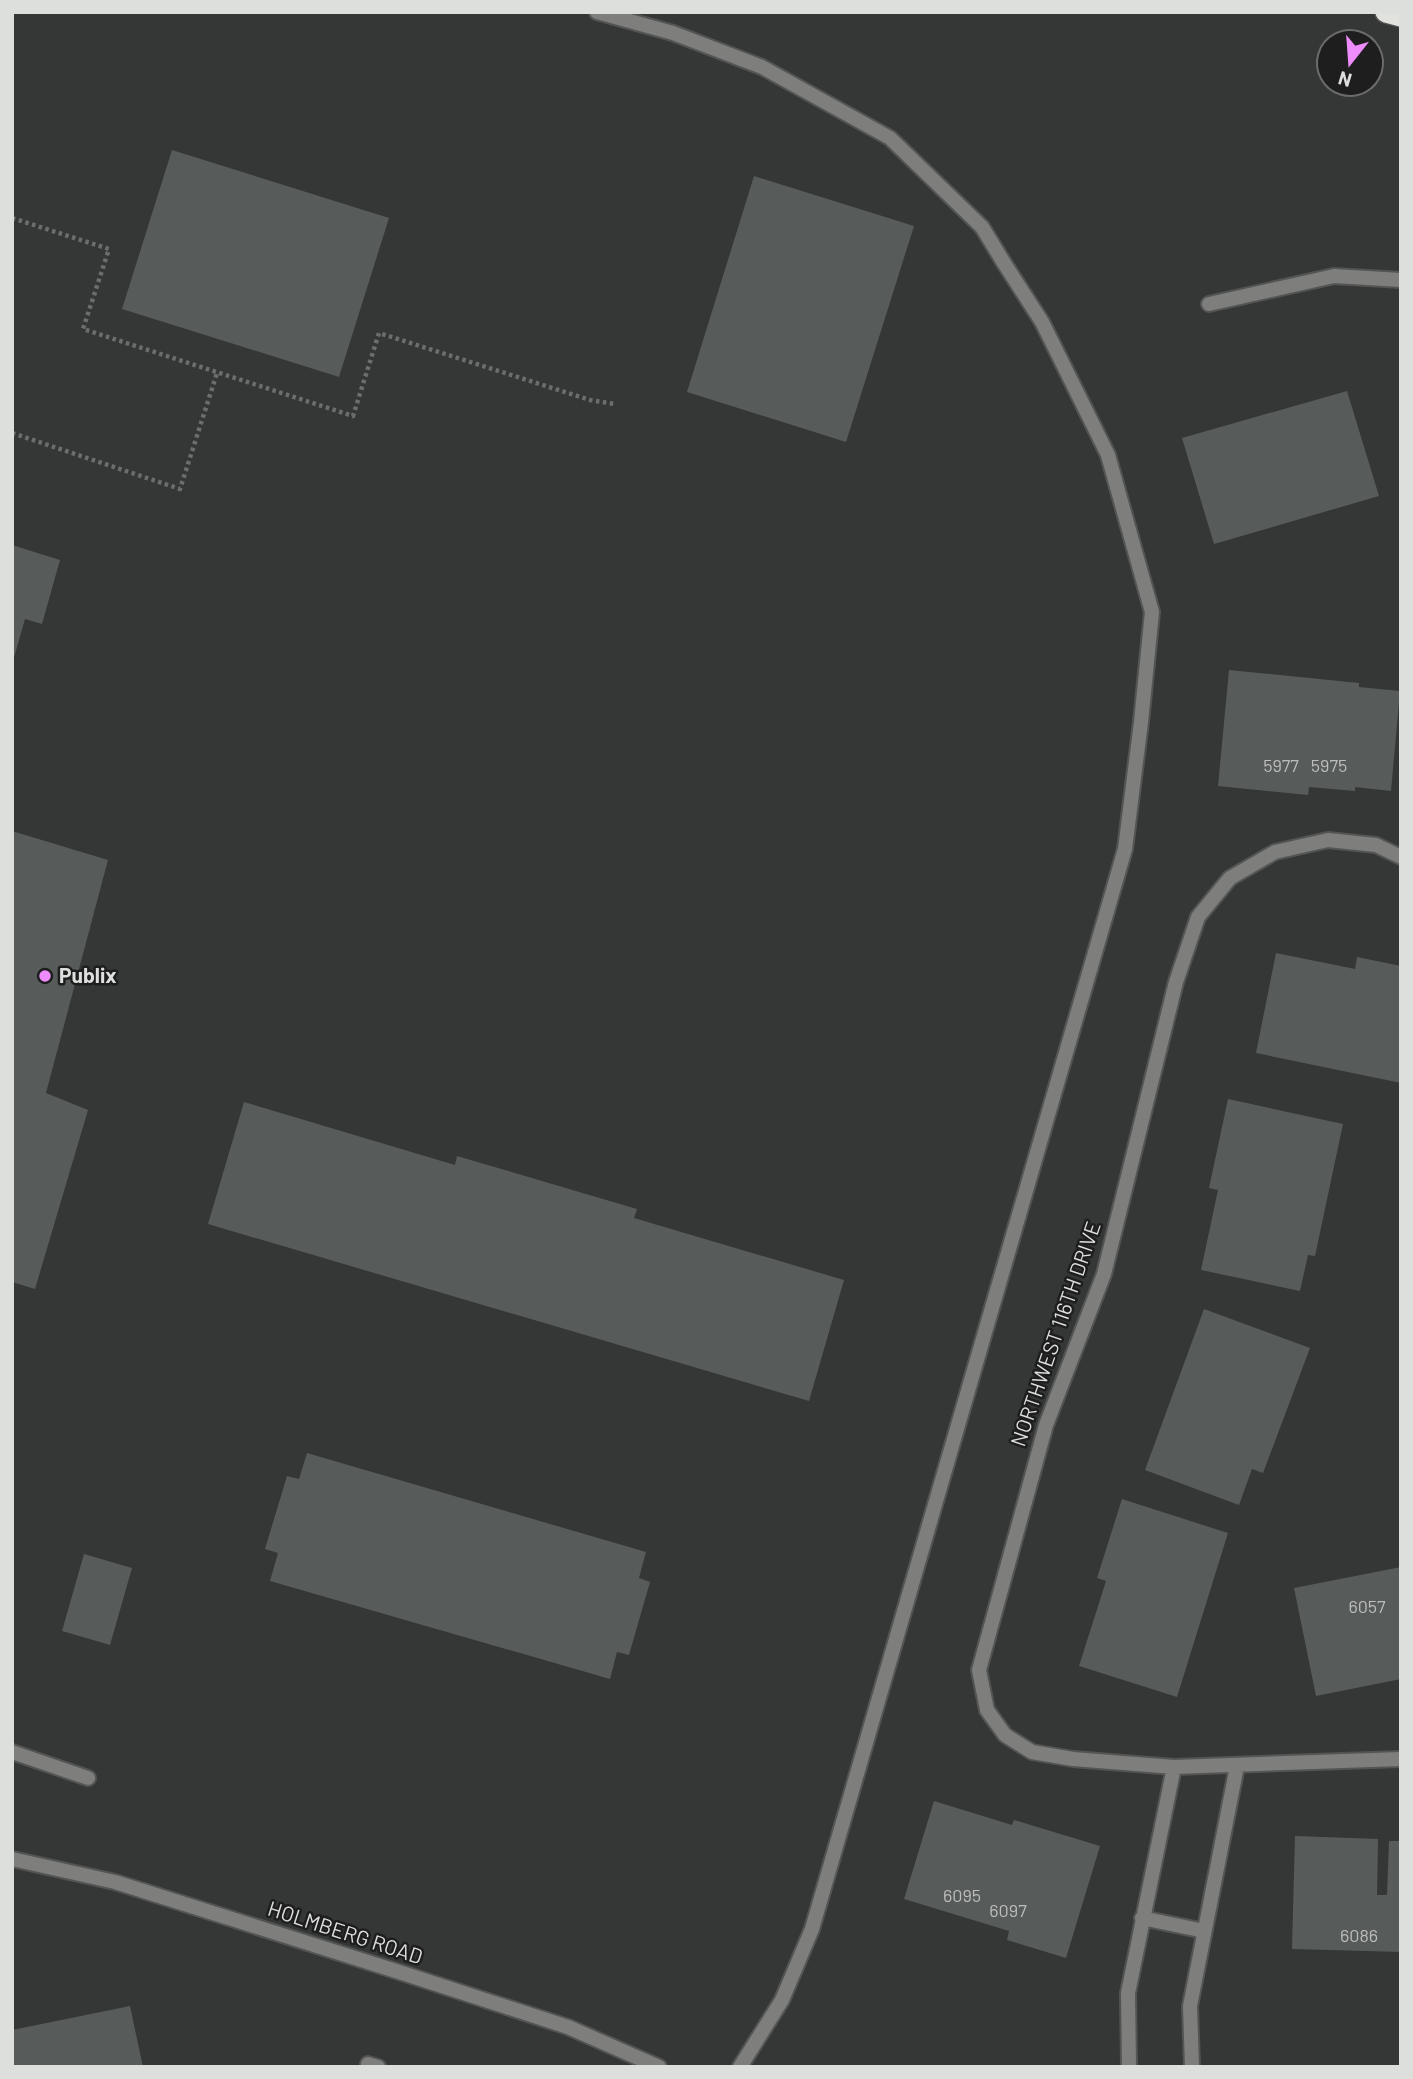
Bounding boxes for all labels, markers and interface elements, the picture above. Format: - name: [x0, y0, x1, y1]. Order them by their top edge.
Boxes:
- north arrow: [1315, 28, 1385, 98]
- text: N: [1335, 67, 1354, 93]
- house number: 5977: [1263, 754, 1299, 776]
- house number: 5975: [1311, 754, 1347, 776]
- place label: Publix: [59, 962, 117, 987]
- marker: Publix: [37, 968, 53, 984]
- street label: NORTHWEST 116TH DRIVE: [1004, 1218, 1105, 1449]
- house number: 6057: [1348, 1595, 1386, 1617]
- house number: 6095: [943, 1884, 981, 1906]
- street label: HOLMBERG ROAD: [265, 1895, 426, 1968]
- house number: 6097: [989, 1899, 1027, 1921]
- house number: 6086: [1340, 1924, 1378, 1946]

